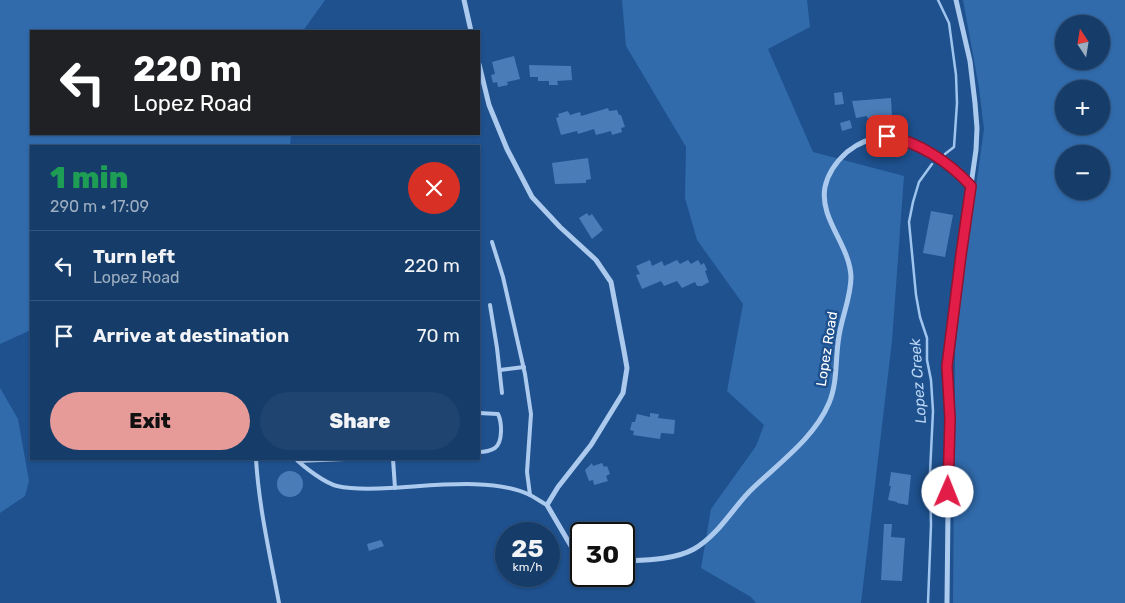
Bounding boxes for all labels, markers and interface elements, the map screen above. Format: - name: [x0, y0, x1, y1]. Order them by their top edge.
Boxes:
- north arrow: [1055, 15, 1110, 70]
- map controls: [1055, 15, 1110, 200]
- text: 220 m: [133, 48, 242, 90]
- icon: left: [50, 50, 115, 115]
- button: +: [1055, 80, 1110, 135]
- text: Lopez Road: [133, 90, 252, 117]
- pin: [866, 115, 908, 157]
- icon: arrive: [873, 122, 901, 150]
- button: −: [1055, 145, 1110, 200]
- text: 1 min: [50, 160, 128, 196]
- button: close: [408, 162, 460, 214]
- text: 290 m · 17:09: [50, 197, 149, 216]
- text: Turn left: [93, 245, 175, 268]
- icon: left: [50, 252, 78, 280]
- text: 220 m: [404, 254, 460, 277]
- text: Lopez Road: [93, 268, 180, 287]
- street label: Lopez Road: [813, 310, 841, 388]
- icon: arrive: [50, 322, 78, 350]
- text: Arrive at destination: [93, 324, 289, 347]
- text: 70 m: [417, 324, 460, 347]
- water label: Lopez Creek: [906, 338, 930, 424]
- button: Exit: [50, 392, 250, 450]
- button: Share: [260, 392, 460, 450]
- position arrow: [921, 465, 973, 517]
- speed limit sign: 30: [570, 522, 635, 587]
- text: 25: [511, 534, 544, 563]
- text: km/h: [513, 560, 542, 574]

